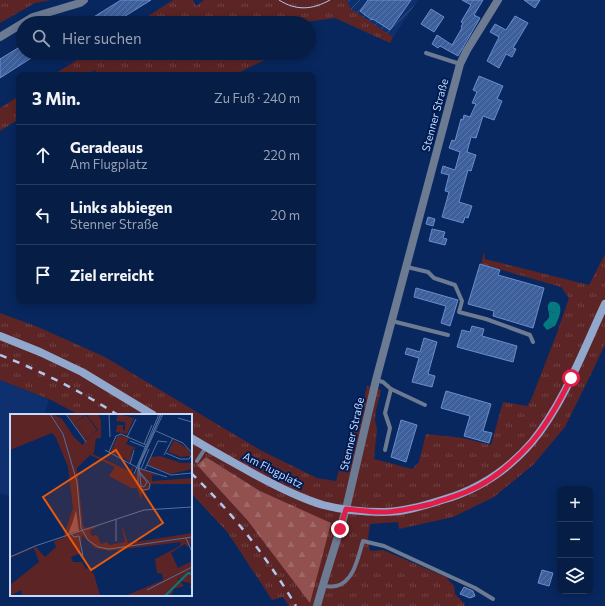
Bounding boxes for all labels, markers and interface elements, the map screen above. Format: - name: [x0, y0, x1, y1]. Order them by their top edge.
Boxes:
- search box: [16, 16, 316, 60]
- icon: search: [30, 27, 52, 49]
- text: Hier suchen: [62, 29, 142, 47]
- street label: Stenner Straße: [419, 77, 451, 153]
- text: 3 Min.: [32, 88, 81, 109]
- text: Zu Fuß · 240 m: [214, 90, 300, 106]
- text: Geradeaus: [70, 138, 143, 156]
- icon: ahead: [32, 144, 54, 166]
- text: 220 m: [263, 147, 300, 163]
- text: Am Flugplatz: [70, 156, 147, 172]
- text: Links abbiegen: [70, 198, 172, 216]
- icon: left: [32, 204, 54, 226]
- text: 20 m: [271, 207, 300, 223]
- text: Stenner Straße: [70, 216, 158, 232]
- icon: arrive: [32, 264, 54, 286]
- text: Ziel erreicht: [70, 266, 154, 284]
- route start: [562, 369, 580, 387]
- street label: Stenner Straße: [337, 396, 366, 472]
- inset map: [10, 414, 192, 596]
- street label: Am Flugplatz: [241, 449, 306, 490]
- map controls: [557, 486, 593, 594]
- button: +: [557, 486, 593, 522]
- route end: [331, 520, 349, 538]
- button: −: [557, 522, 593, 558]
- button: layers: [557, 558, 593, 594]

